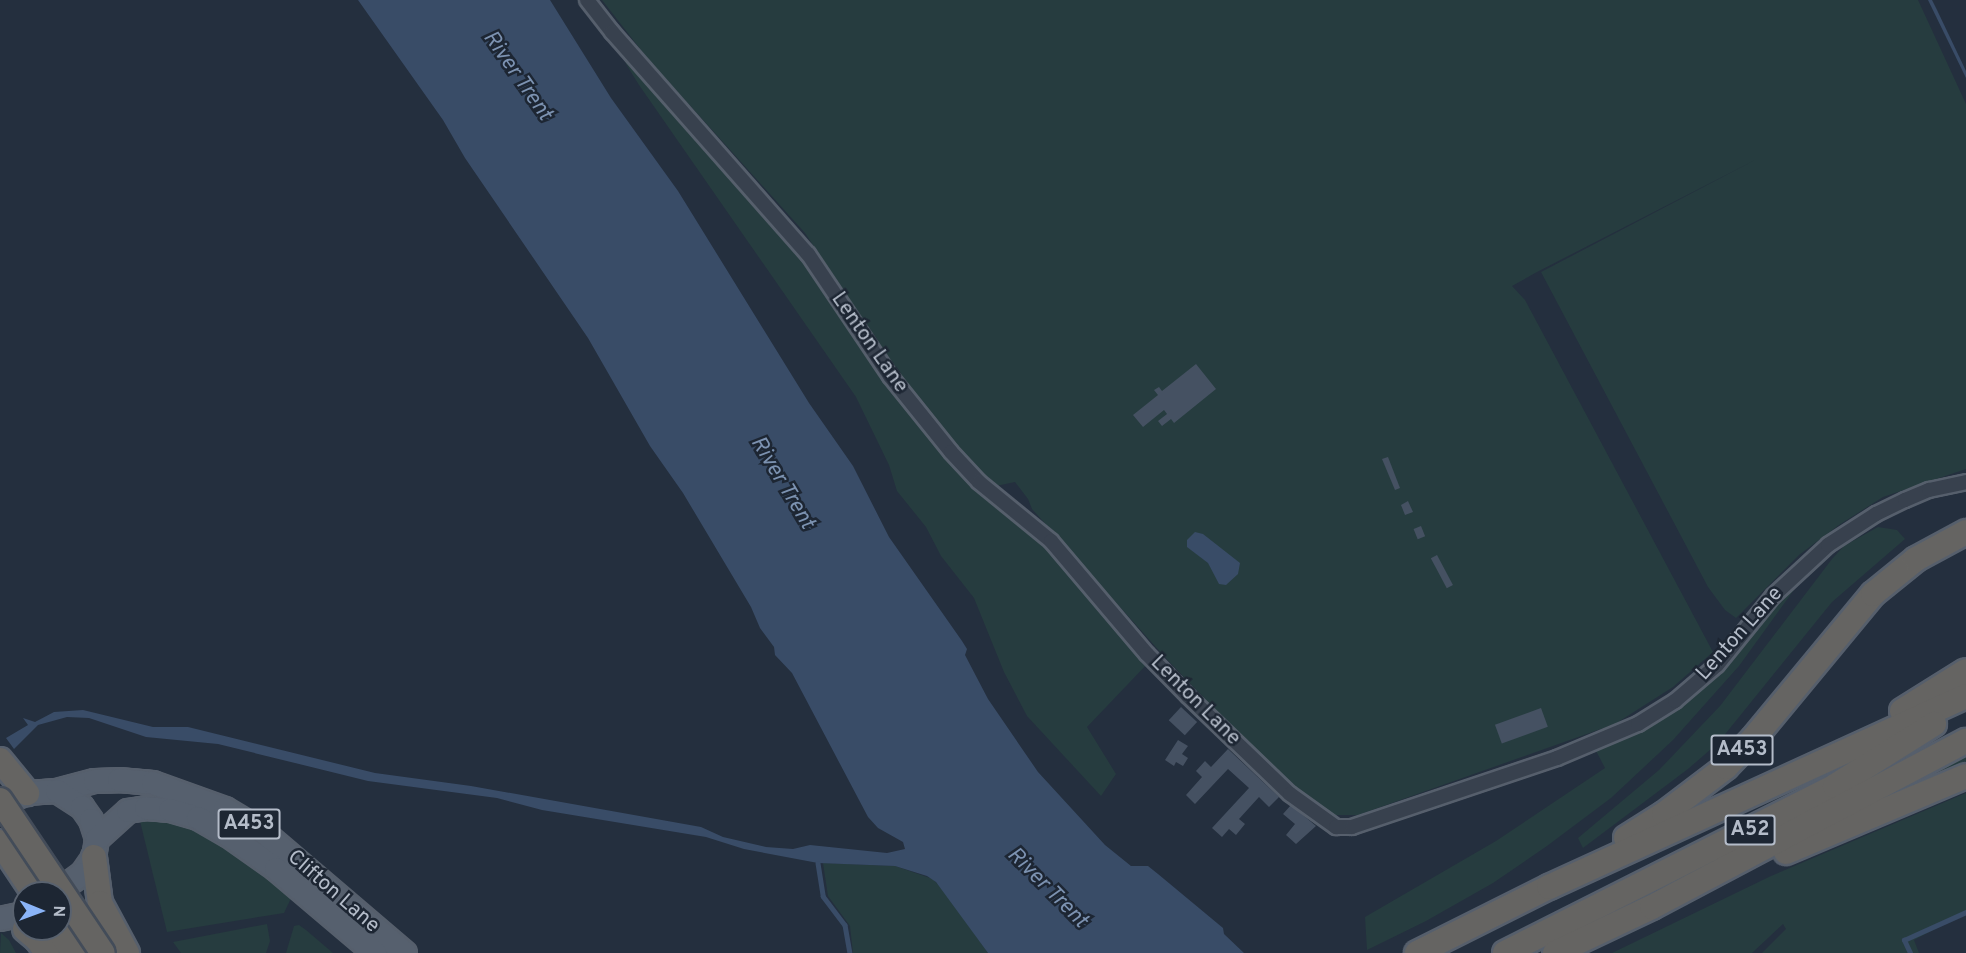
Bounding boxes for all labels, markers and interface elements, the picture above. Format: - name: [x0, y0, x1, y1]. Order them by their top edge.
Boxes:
- water label: River Trent: [476, 26, 558, 126]
- street label: Lenton Lane: [825, 288, 913, 398]
- water label: River Trent: [744, 431, 820, 535]
- street label: Lenton Lane: [1691, 582, 1789, 686]
- street label: Lenton Lane: [1145, 651, 1245, 751]
- road number: A453: [1710, 733, 1774, 767]
- road number: A453: [218, 807, 280, 841]
- road number: A52: [1724, 813, 1776, 847]
- water label: River Trent: [1001, 842, 1093, 934]
- street label: Clifton Lane: [282, 845, 384, 939]
- north arrow: [12, 881, 72, 941]
- text: N: [48, 905, 68, 917]

